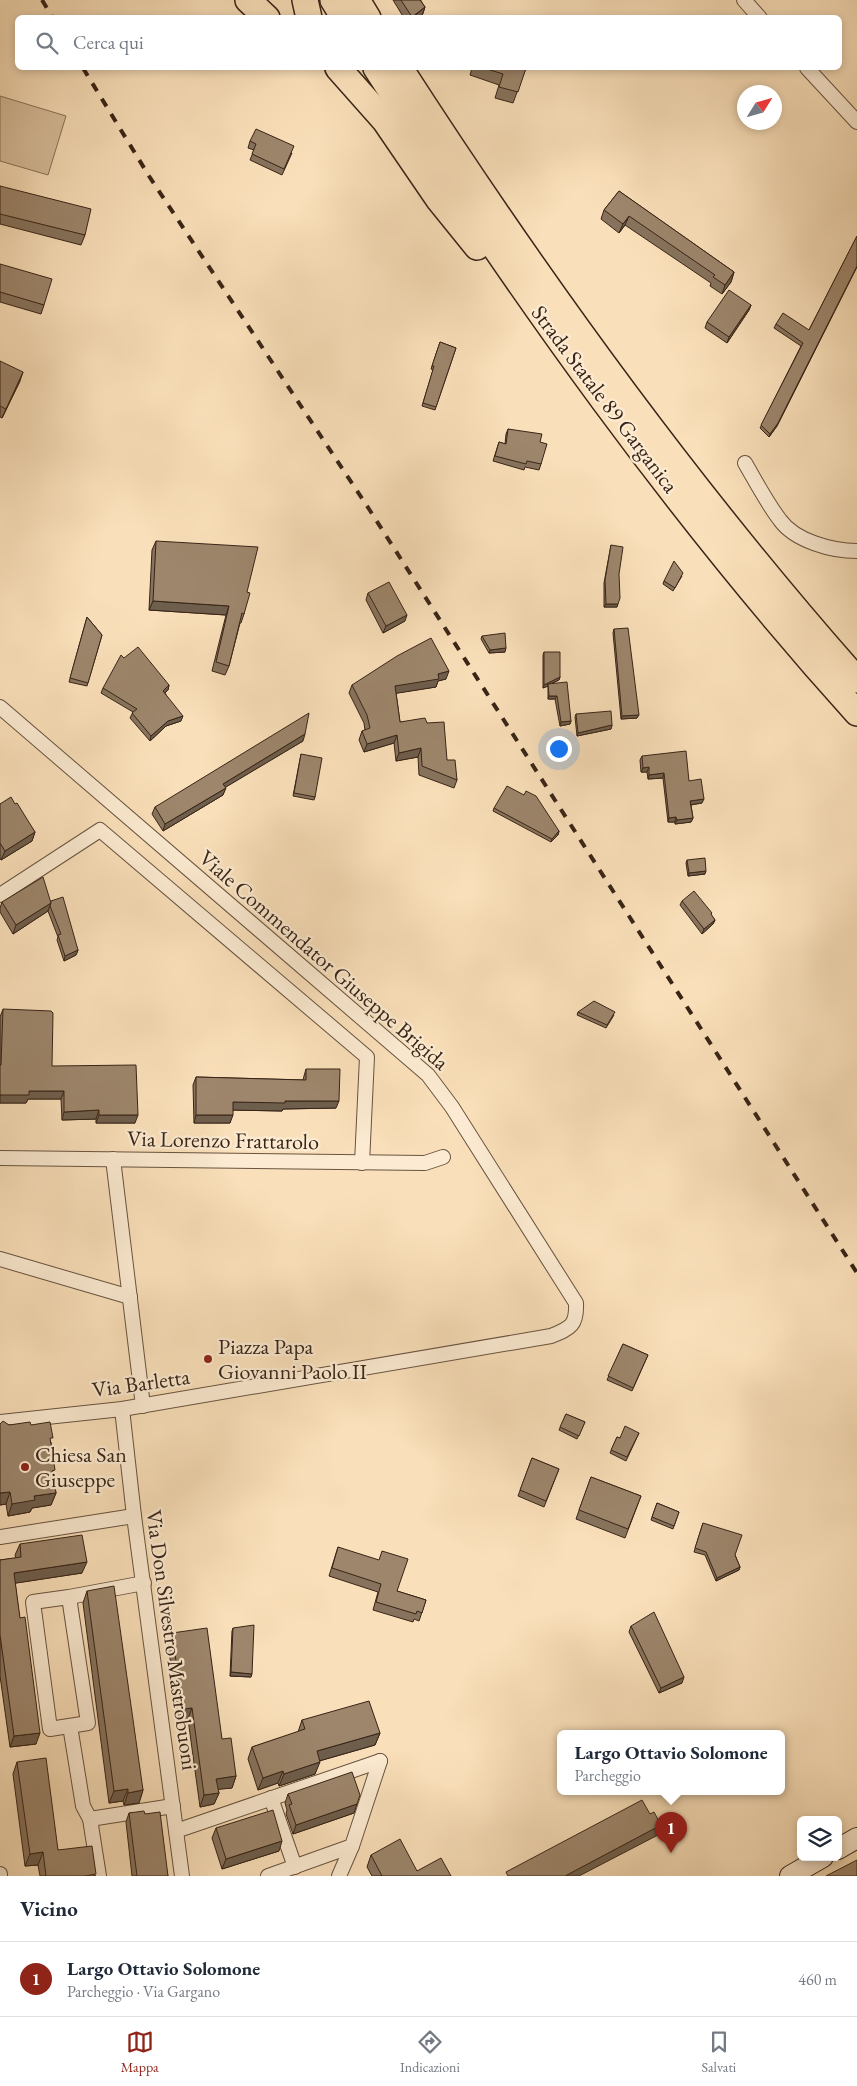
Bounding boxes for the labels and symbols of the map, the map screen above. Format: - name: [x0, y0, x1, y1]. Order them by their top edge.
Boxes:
- north arrow: [737, 85, 782, 130]
- street label: Strada Statale 89 Garganica: [525, 299, 685, 499]
- your location: [546, 736, 572, 762]
- street label: Viale Commendator Giuseppe Brigida: [193, 843, 455, 1077]
- street label: Via Lorenzo Frattarolo: [127, 1124, 319, 1156]
- place label: Piazza Papa Giovanni Paolo II: [218, 1332, 368, 1386]
- marker: Piazza Papa Giovanni Paolo II: [202, 1353, 214, 1365]
- street label: Via Barletta: [90, 1362, 192, 1404]
- place label: Chiesa San Giuseppe: [35, 1440, 127, 1494]
- marker: Chiesa San Giuseppe: [19, 1461, 31, 1473]
- street label: Via Don Silvestro Mastrobuoni: [139, 1508, 205, 1772]
- pin: 1: [655, 1812, 687, 1853]

